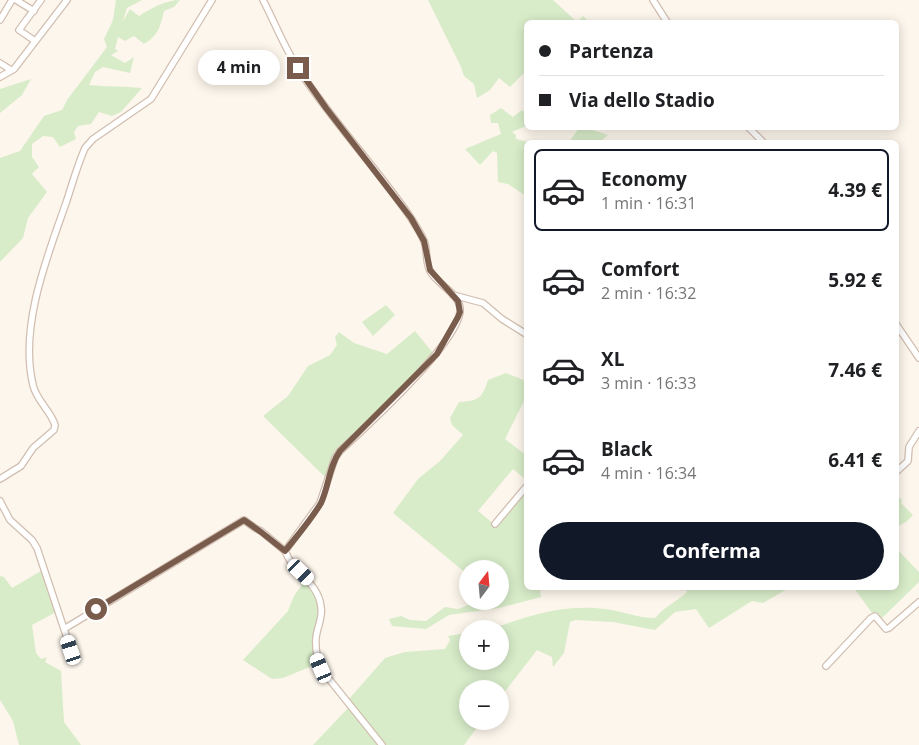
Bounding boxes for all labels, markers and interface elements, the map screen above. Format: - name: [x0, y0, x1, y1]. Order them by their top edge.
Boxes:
- text: Partenza: [569, 38, 654, 64]
- callout: 4 min: [198, 50, 280, 86]
- text: 4 min: [217, 56, 261, 78]
- route end: [287, 57, 309, 79]
- text: Via dello Stadio: [569, 87, 715, 113]
- text: Economy: [601, 166, 687, 192]
- icon: car: [541, 168, 586, 213]
- text: 4.39 €: [828, 177, 882, 203]
- text: 1 min · 16:31: [601, 192, 696, 214]
- text: Comfort: [601, 256, 680, 282]
- icon: car: [541, 258, 586, 303]
- text: 5.92 €: [828, 267, 882, 293]
- text: 2 min · 16:32: [601, 282, 696, 304]
- text: XL: [601, 346, 624, 372]
- icon: car: [541, 348, 586, 393]
- text: 7.46 €: [828, 357, 882, 383]
- text: 3 min · 16:33: [601, 372, 696, 394]
- text: Black: [601, 436, 653, 462]
- icon: car: [541, 438, 586, 483]
- text: 6.41 €: [828, 447, 882, 473]
- text: 4 min · 16:34: [601, 462, 696, 484]
- button: Conferma: [539, 522, 884, 580]
- car: [284, 556, 317, 588]
- north arrow: [459, 560, 509, 610]
- map controls: [459, 560, 509, 730]
- route start: [85, 598, 107, 620]
- button: +: [459, 620, 509, 670]
- car: [59, 633, 82, 667]
- car: [308, 651, 333, 685]
- button: −: [459, 680, 509, 730]

